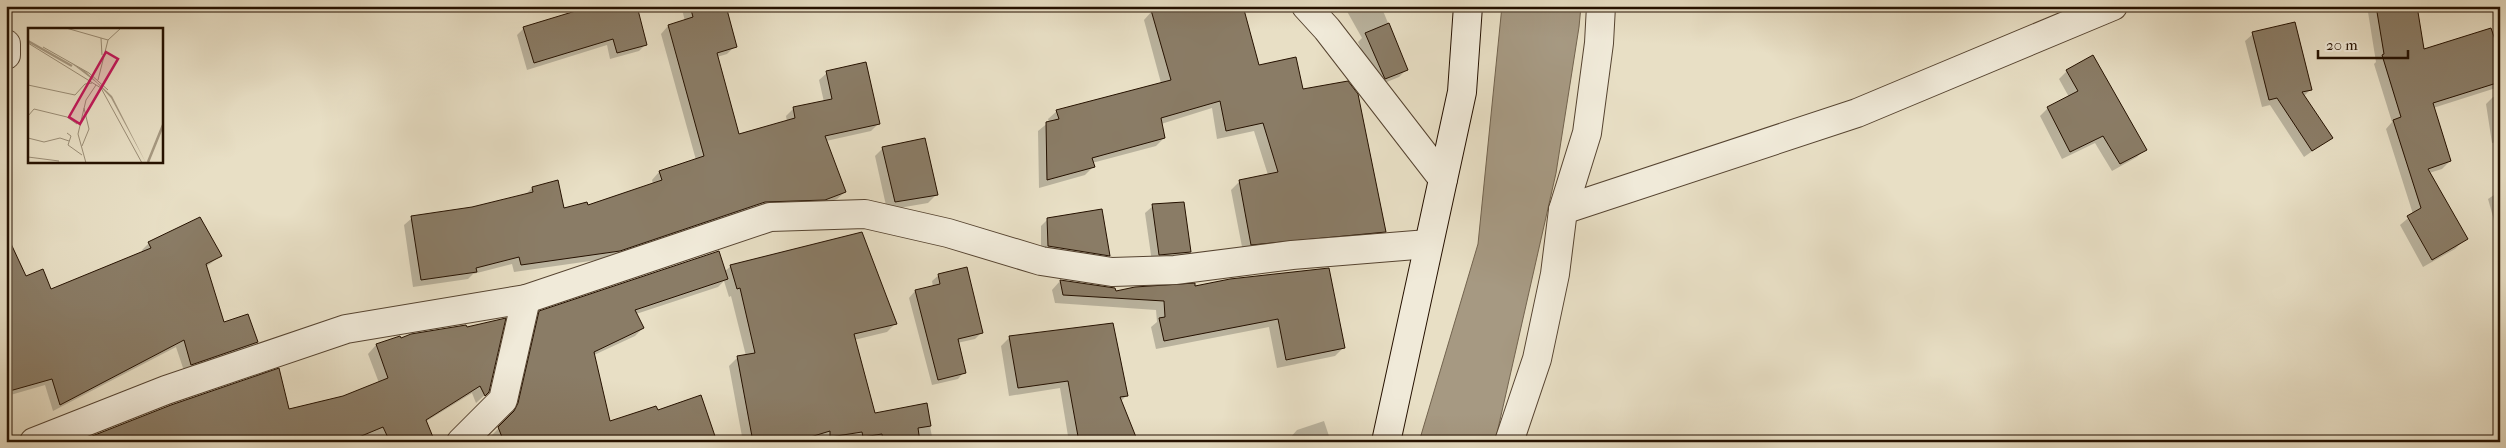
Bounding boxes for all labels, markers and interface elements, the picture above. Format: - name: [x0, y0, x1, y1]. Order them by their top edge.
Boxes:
- inset map: [28, 28, 162, 162]
- scale bar: [2318, 28, 2408, 60]
- text: 20 m: [2326, 36, 2358, 54]

